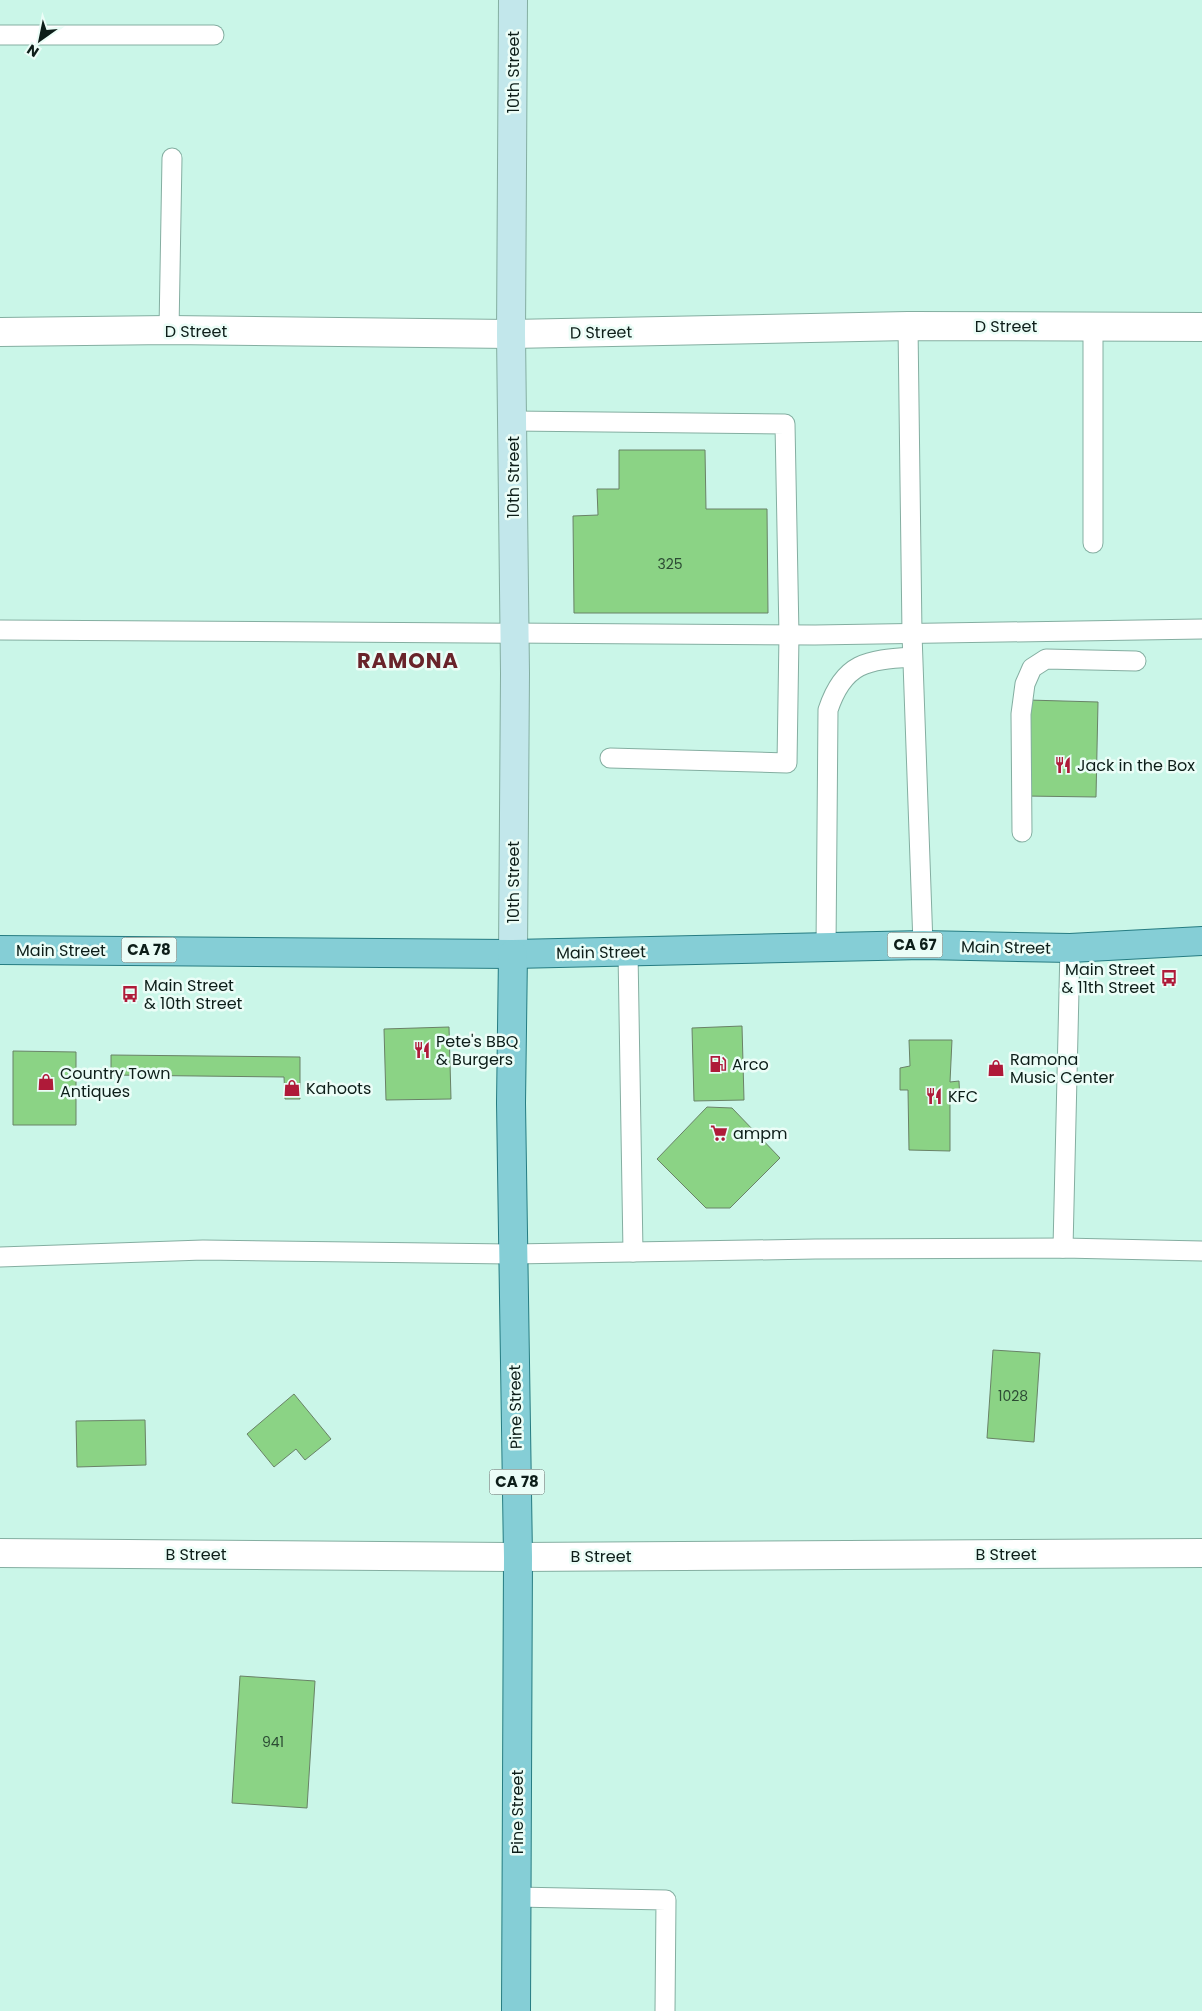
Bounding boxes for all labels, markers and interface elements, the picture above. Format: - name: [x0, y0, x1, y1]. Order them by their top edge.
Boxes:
- north arrow: [15, 15, 65, 65]
- street label: 10th Street: [502, 31, 525, 113]
- text: N: [23, 40, 43, 62]
- street label: D Street: [975, 315, 1037, 338]
- street label: D Street: [165, 320, 227, 343]
- street label: D Street: [570, 320, 633, 345]
- street label: 10th Street: [502, 436, 525, 518]
- house number: 325: [657, 554, 683, 574]
- district label: RAMONA: [357, 646, 459, 675]
- place label: Jack in the Box: [1077, 754, 1195, 777]
- restaurant icon: Jack in the Box: [1053, 755, 1073, 775]
- street label: 10th Street: [502, 841, 525, 923]
- road number: CA 67: [888, 932, 942, 958]
- street label: Main Street: [961, 935, 1051, 960]
- road number: CA 78: [122, 938, 176, 962]
- street label: Main Street: [16, 939, 106, 962]
- street label: Main Street: [556, 940, 646, 965]
- place label: Main Street & 11th Street: [1061, 958, 1155, 999]
- bus stop icon: Main Street & 11th Street: [1159, 968, 1179, 988]
- place label: Main Street & 10th Street: [144, 974, 243, 1015]
- bus stop icon: Main Street & 10th Street: [120, 984, 140, 1004]
- place label: Pete's BBQ & Burgers: [436, 1030, 519, 1071]
- restaurant icon: Pete's BBQ & Burgers: [412, 1040, 432, 1060]
- place label: Ramona Music Center: [1010, 1048, 1115, 1089]
- place label: Arco: [732, 1053, 769, 1076]
- fuel station icon: Arco: [708, 1054, 728, 1074]
- shop icon: Ramona Music Center: [986, 1058, 1006, 1078]
- place label: Country Town Antiques: [60, 1062, 170, 1103]
- shop icon: Country Town Antiques: [36, 1072, 56, 1092]
- place label: Kahoots: [306, 1077, 371, 1100]
- shop icon: Kahoots: [282, 1078, 302, 1098]
- place label: KFC: [948, 1085, 978, 1108]
- restaurant icon: KFC: [924, 1086, 944, 1106]
- place label: ampm: [733, 1122, 788, 1145]
- supermarket icon: ampm: [709, 1123, 729, 1143]
- street label: Pine Street: [503, 1364, 528, 1449]
- house number: 1028: [998, 1386, 1028, 1406]
- road number: CA 78: [490, 1470, 544, 1494]
- street label: B Street: [166, 1543, 227, 1566]
- street label: B Street: [976, 1543, 1037, 1566]
- street label: B Street: [571, 1545, 632, 1568]
- house number: 941: [262, 1732, 284, 1752]
- street label: Pine Street: [506, 1770, 529, 1854]

